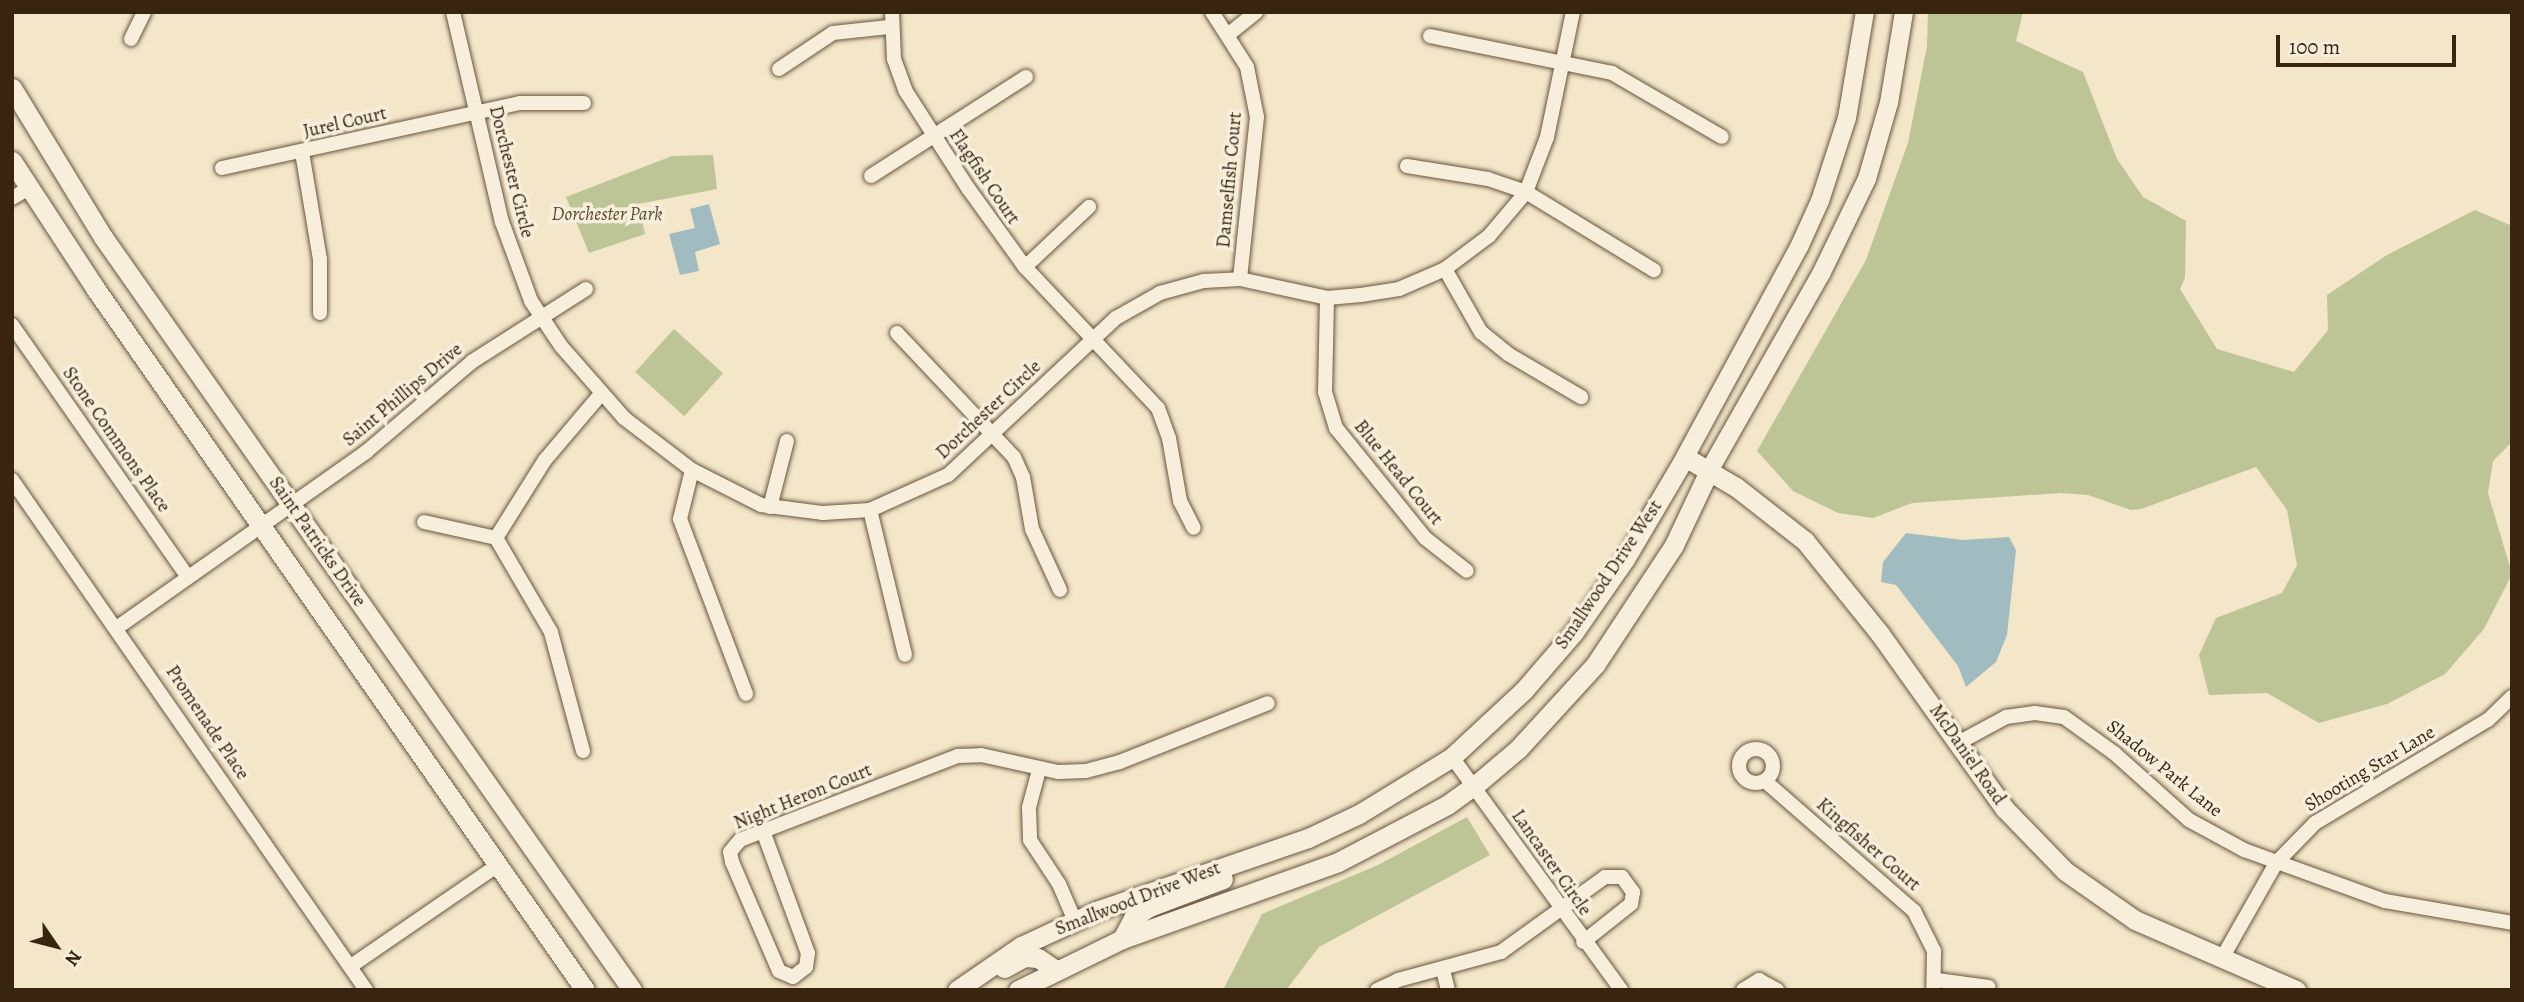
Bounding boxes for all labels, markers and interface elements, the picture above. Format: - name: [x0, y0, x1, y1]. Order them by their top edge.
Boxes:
- scale bar: [2279, 21, 2459, 65]
- text: 100 m: [2289, 33, 2340, 61]
- street label: Jurel Court: [301, 102, 389, 144]
- street label: Dorchester Circle: [484, 104, 538, 240]
- street label: Damselfish Court: [1213, 111, 1247, 249]
- street label: Flagfish Court: [944, 125, 1024, 229]
- park label: Dorchester Park: [552, 204, 662, 226]
- street label: Saint Phillips Drive: [339, 338, 467, 452]
- street label: Dorchester Circle: [932, 356, 1046, 464]
- street label: Stone Commons Place: [57, 363, 175, 517]
- street label: Blue Head Court: [1349, 416, 1447, 530]
- street label: Saint Patricks Drive: [264, 472, 370, 612]
- street label: Smallwood Drive West: [1551, 496, 1667, 654]
- street label: Promenade Place: [160, 661, 254, 785]
- street label: McDaniel Road: [1924, 700, 2010, 810]
- street label: Shadow Park Lane: [2102, 715, 2226, 823]
- street label: Shooting Star Lane: [2301, 721, 2439, 817]
- street label: Night Heron Court: [731, 759, 875, 835]
- street label: Kingfisher Court: [1811, 794, 1925, 896]
- street label: Lancaster Circle: [1506, 806, 1596, 920]
- street label: Smallwood Drive West: [1052, 857, 1224, 941]
- north arrow: [21, 911, 91, 981]
- text: N: [59, 945, 88, 971]

